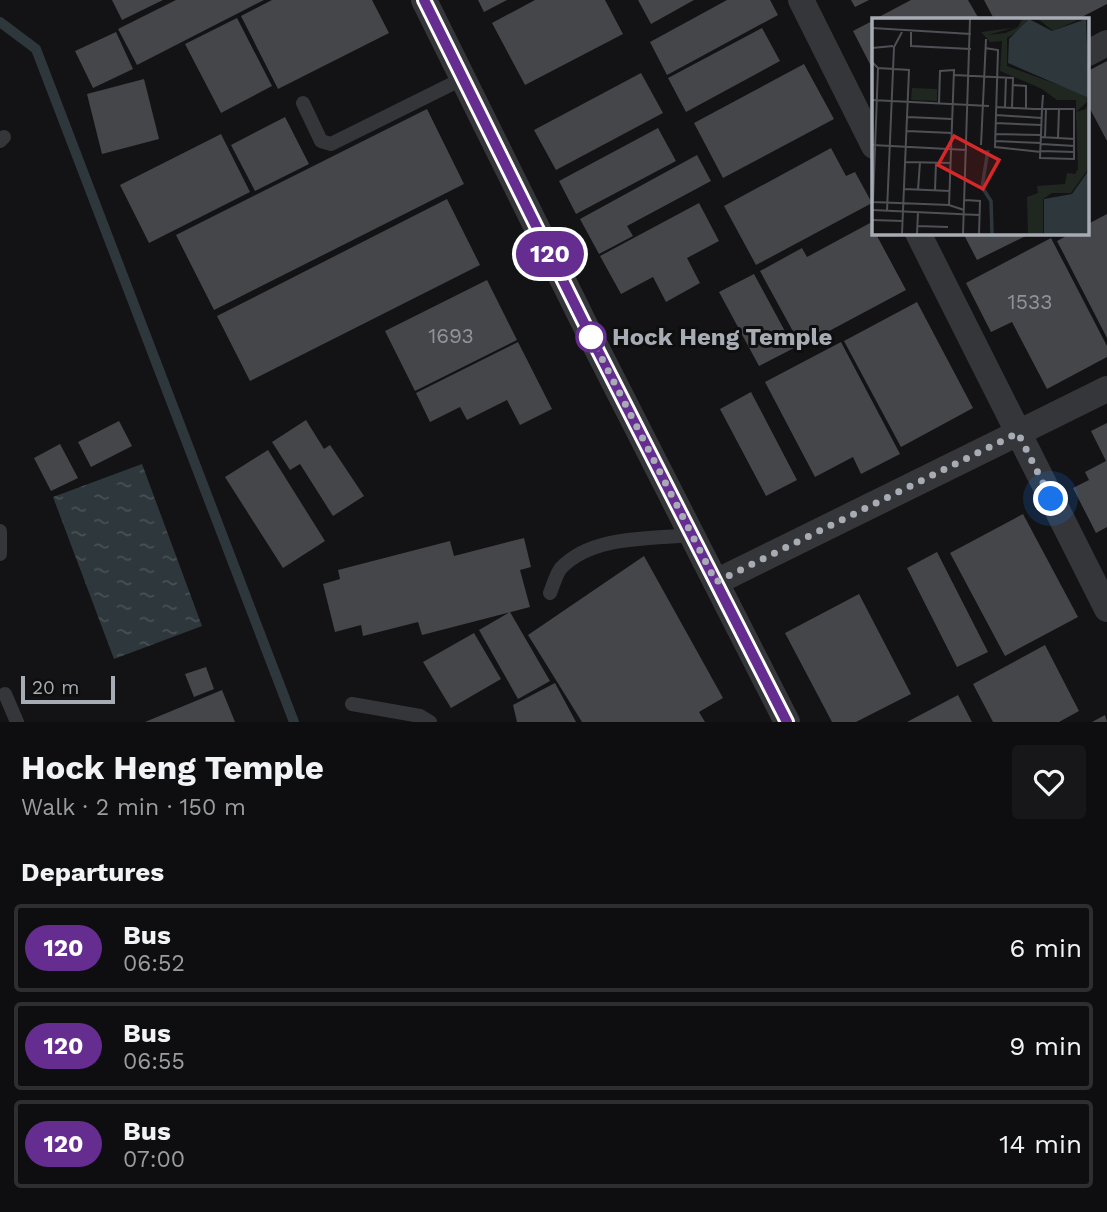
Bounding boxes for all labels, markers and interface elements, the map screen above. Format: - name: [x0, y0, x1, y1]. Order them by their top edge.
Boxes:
- inset map: [872, 18, 1090, 234]
- line badge: 120: [510, 231, 590, 277]
- text: 120: [530, 240, 570, 268]
- house number: 1533: [1008, 289, 1052, 314]
- marker: Hock Heng Temple: [576, 322, 606, 352]
- house number: 1693: [428, 323, 474, 348]
- place label: Hock Heng Temple: [612, 323, 832, 351]
- your location: [1033, 481, 1068, 516]
- scale bar: [21, 673, 116, 705]
- text: 20 m: [32, 676, 79, 699]
- button: heart: [1012, 745, 1086, 819]
- text: Hock Heng Temple: [21, 748, 324, 787]
- text: Walk · 2 min · 150 m: [21, 794, 246, 821]
- text: Departures: [21, 857, 164, 887]
- text: Bus: [123, 920, 171, 950]
- text: 6 min: [1010, 933, 1082, 963]
- text: 120: [43, 934, 84, 962]
- text: 06:52: [123, 950, 185, 977]
- text: Bus: [123, 1018, 171, 1048]
- text: 9 min: [1009, 1031, 1082, 1061]
- text: 120: [43, 1032, 84, 1060]
- text: 06:55: [123, 1048, 185, 1075]
- text: Bus: [123, 1116, 171, 1146]
- text: 14 min: [999, 1129, 1082, 1159]
- text: 120: [43, 1130, 84, 1158]
- text: 07:00: [123, 1146, 185, 1173]

